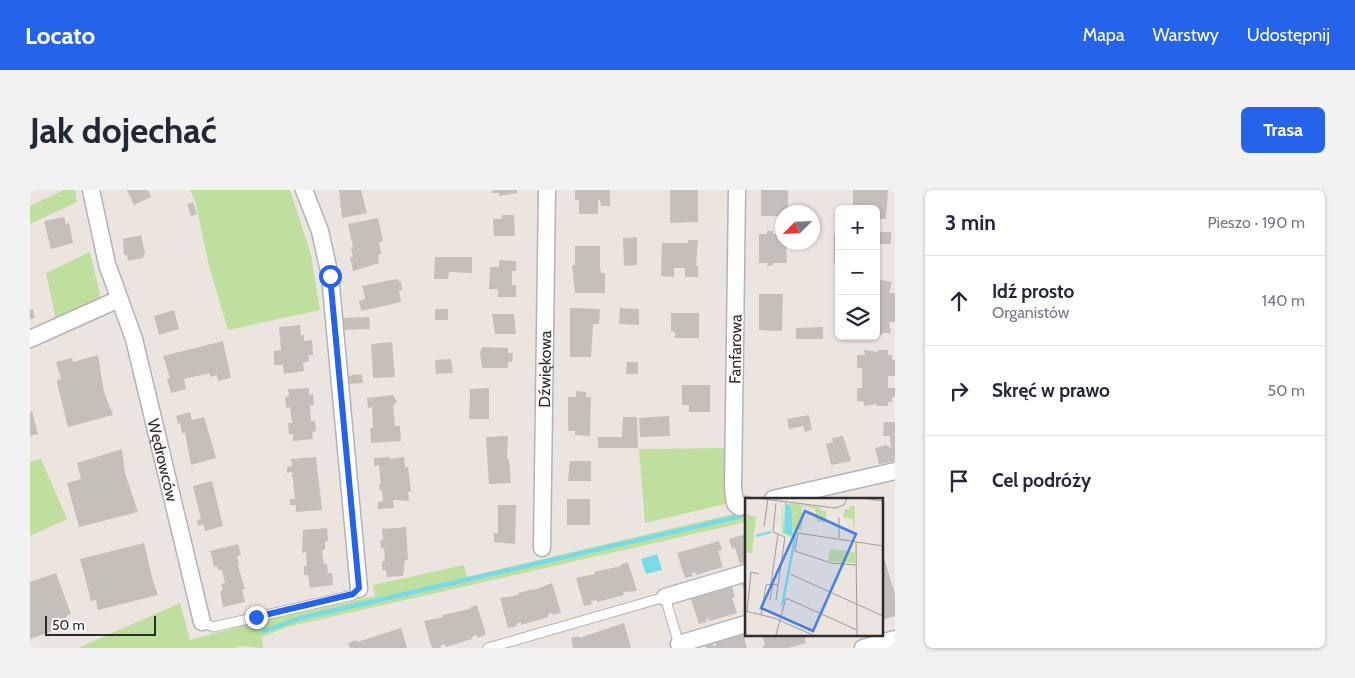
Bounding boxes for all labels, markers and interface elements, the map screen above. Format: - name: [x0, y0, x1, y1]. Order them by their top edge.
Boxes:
- text: Locato: [25, 21, 95, 50]
- text: Mapa: [1083, 24, 1125, 46]
- text: Warstwy: [1153, 24, 1219, 46]
- text: Udostępnij: [1247, 24, 1330, 46]
- button: Trasa: [1241, 107, 1325, 153]
- text: Jak dojechać: [30, 109, 217, 152]
- north arrow: [775, 205, 820, 250]
- map controls: [835, 205, 880, 340]
- button: +: [835, 205, 880, 250]
- text: 3 min: [945, 210, 996, 235]
- text: Pieszo · 190 m: [1207, 213, 1305, 232]
- button: −: [835, 250, 880, 295]
- route start: [319, 265, 342, 288]
- text: Idź prosto: [992, 280, 1074, 303]
- icon: ahead: [945, 287, 973, 315]
- text: 140 m: [1262, 291, 1305, 310]
- button: layers: [835, 295, 880, 340]
- text: Organistów: [992, 303, 1069, 322]
- street label: Fanfarowa: [725, 314, 746, 384]
- street label: Dźwiękowa: [535, 330, 555, 408]
- icon: right: [945, 377, 973, 405]
- text: Skręć w prawo: [992, 379, 1110, 402]
- text: 50 m: [1268, 381, 1305, 400]
- street label: Wędrowców: [143, 417, 182, 504]
- icon: arrive: [945, 467, 973, 495]
- text: Cel podróży: [992, 469, 1091, 492]
- inset map: [745, 498, 882, 636]
- route end: [245, 606, 268, 629]
- scale bar: [45, 613, 156, 636]
- text: 50 m: [52, 616, 85, 634]

